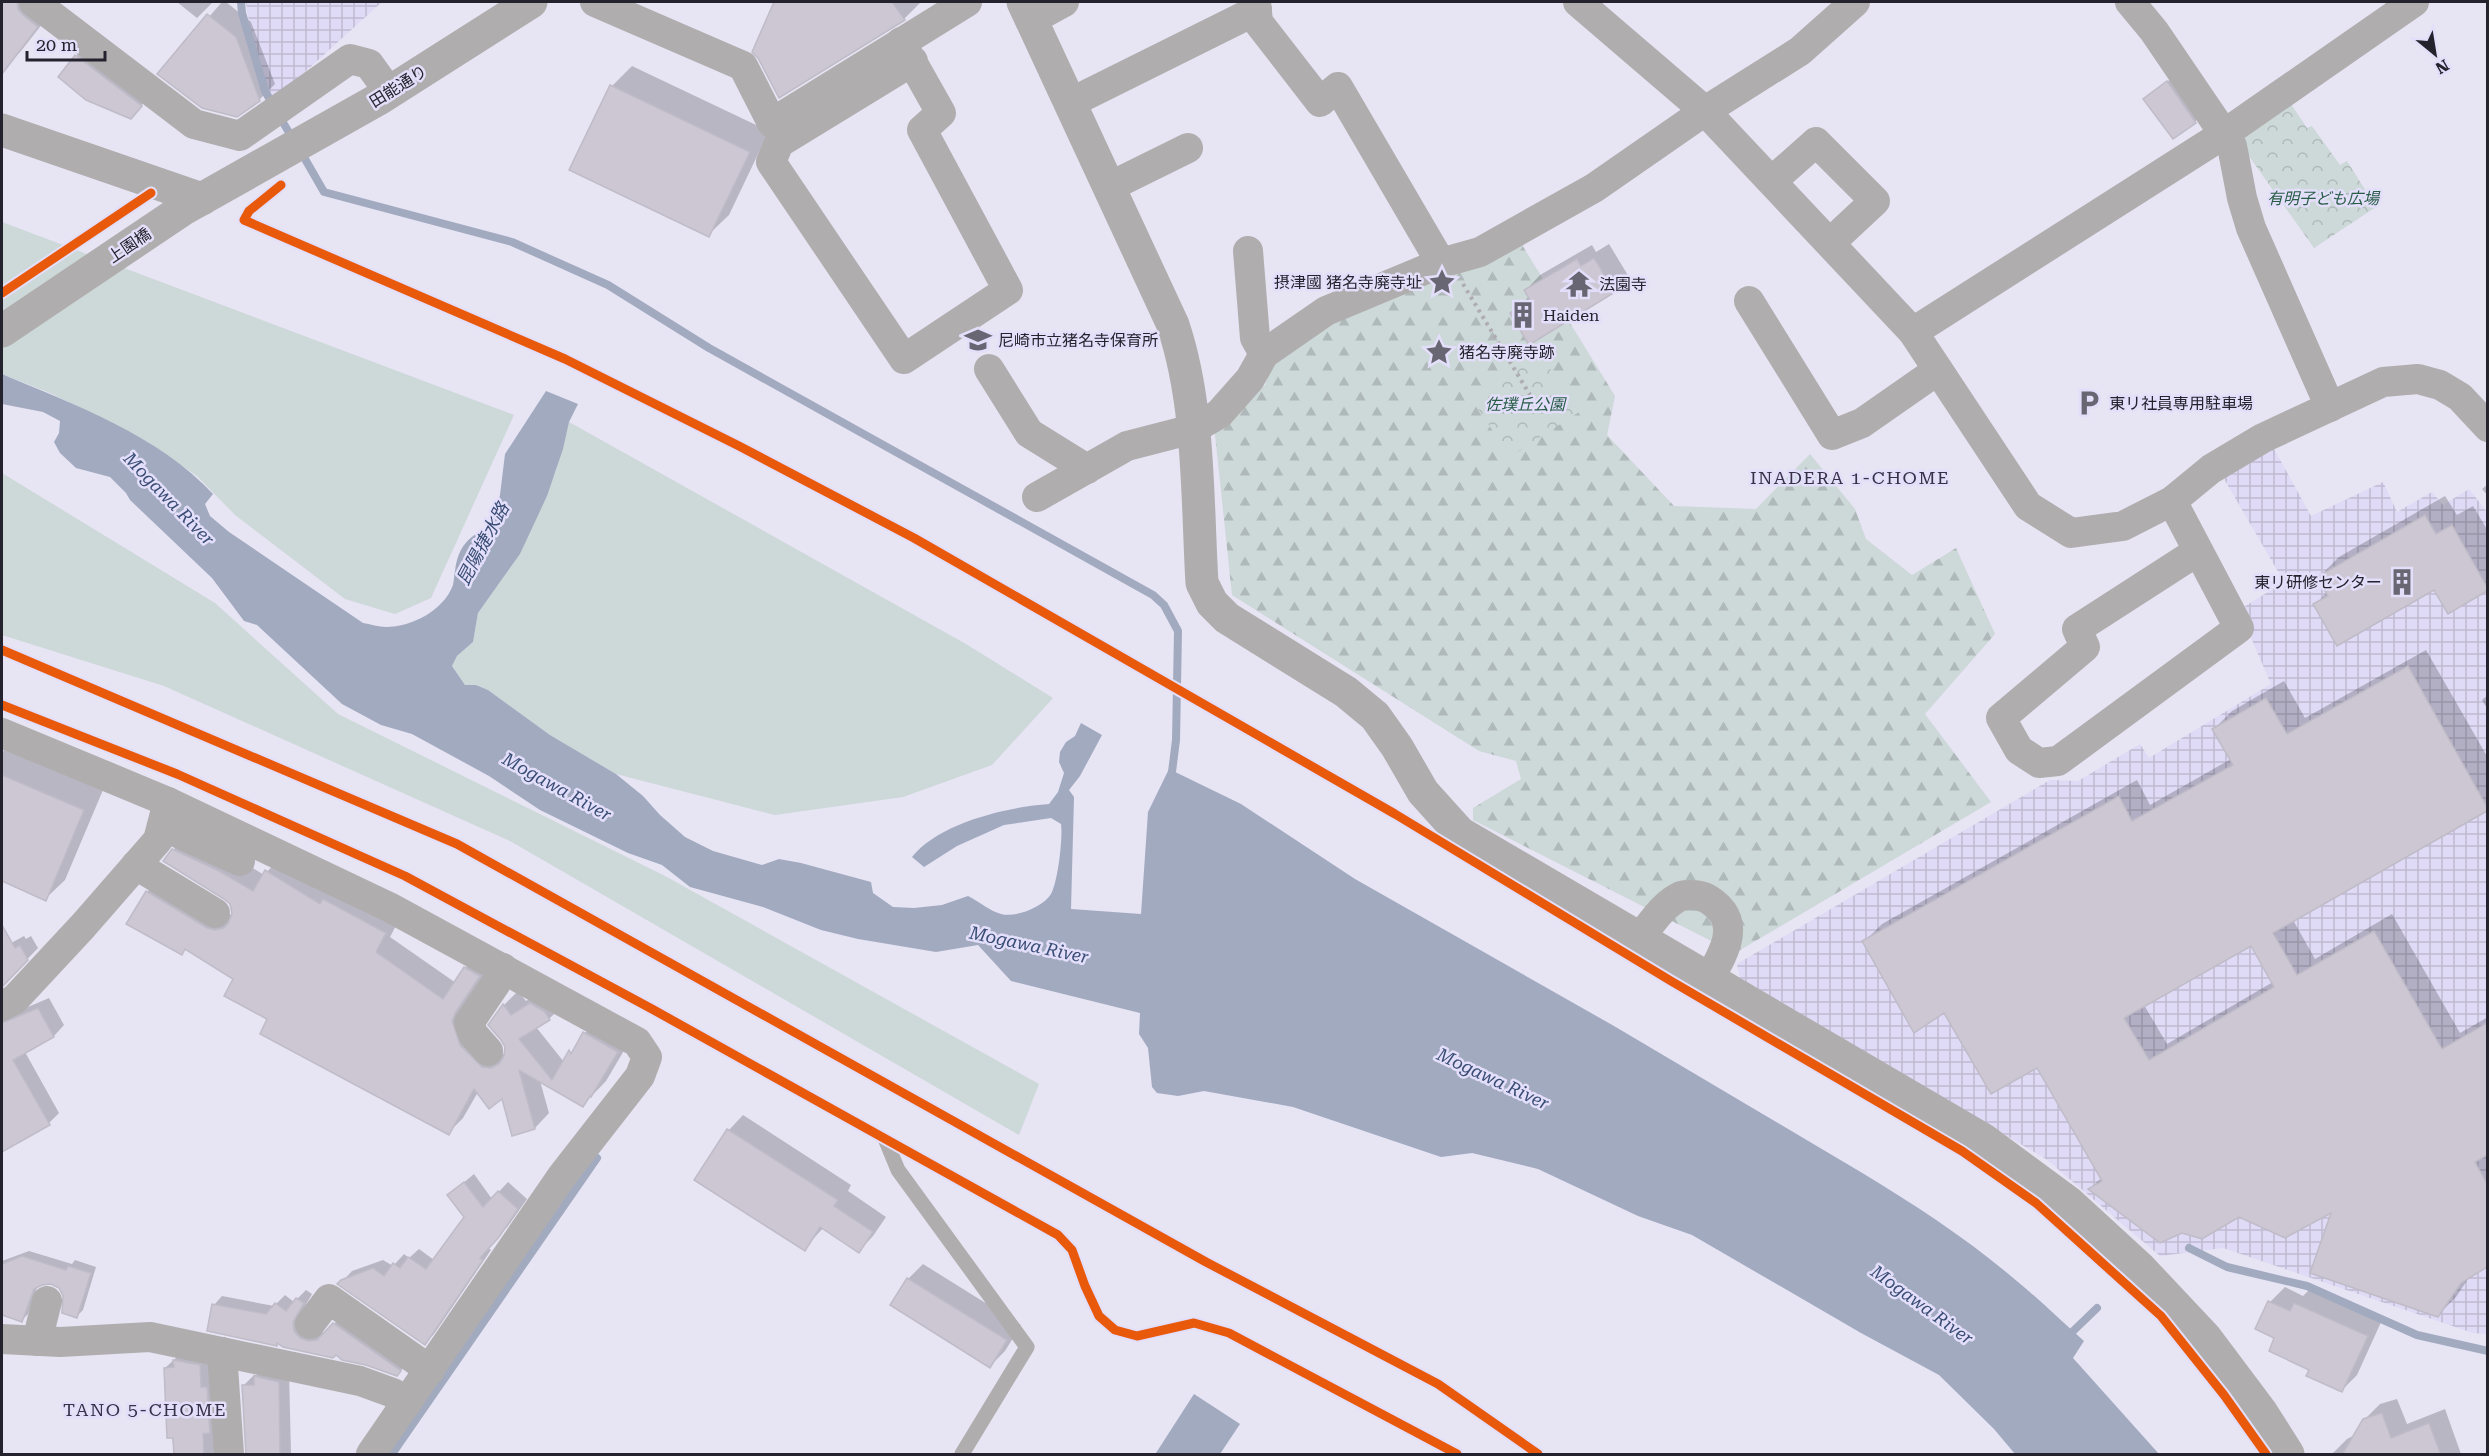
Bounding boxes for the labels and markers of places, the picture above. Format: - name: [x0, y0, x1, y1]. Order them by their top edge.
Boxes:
- place icon: 摂津國 猪名寺廃寺址: [1427, 267, 1457, 297]
- temple icon: 法園寺: [1564, 269, 1594, 299]
- place label: 摂津國 猪名寺廃寺址: [1274, 273, 1422, 292]
- place label: 法園寺: [1599, 275, 1647, 294]
- building icon: Haiden: [1508, 300, 1538, 330]
- place label: Haiden: [1543, 306, 1599, 325]
- school or university icon: 尼崎市立猪名寺保育所: [963, 325, 993, 355]
- place label: 尼崎市立猪名寺保育所: [998, 331, 1158, 350]
- place icon: 猪名寺廃寺跡: [1424, 337, 1454, 367]
- place label: 猪名寺廃寺跡: [1459, 343, 1555, 362]
- parking icon: 東リ社員専用駐車場: [2074, 388, 2104, 418]
- place label: 東リ社員専用駐車場: [2109, 394, 2253, 413]
- building icon: 東リ研修センター: [2387, 567, 2417, 597]
- place label: 東リ研修センター: [2254, 573, 2382, 592]

